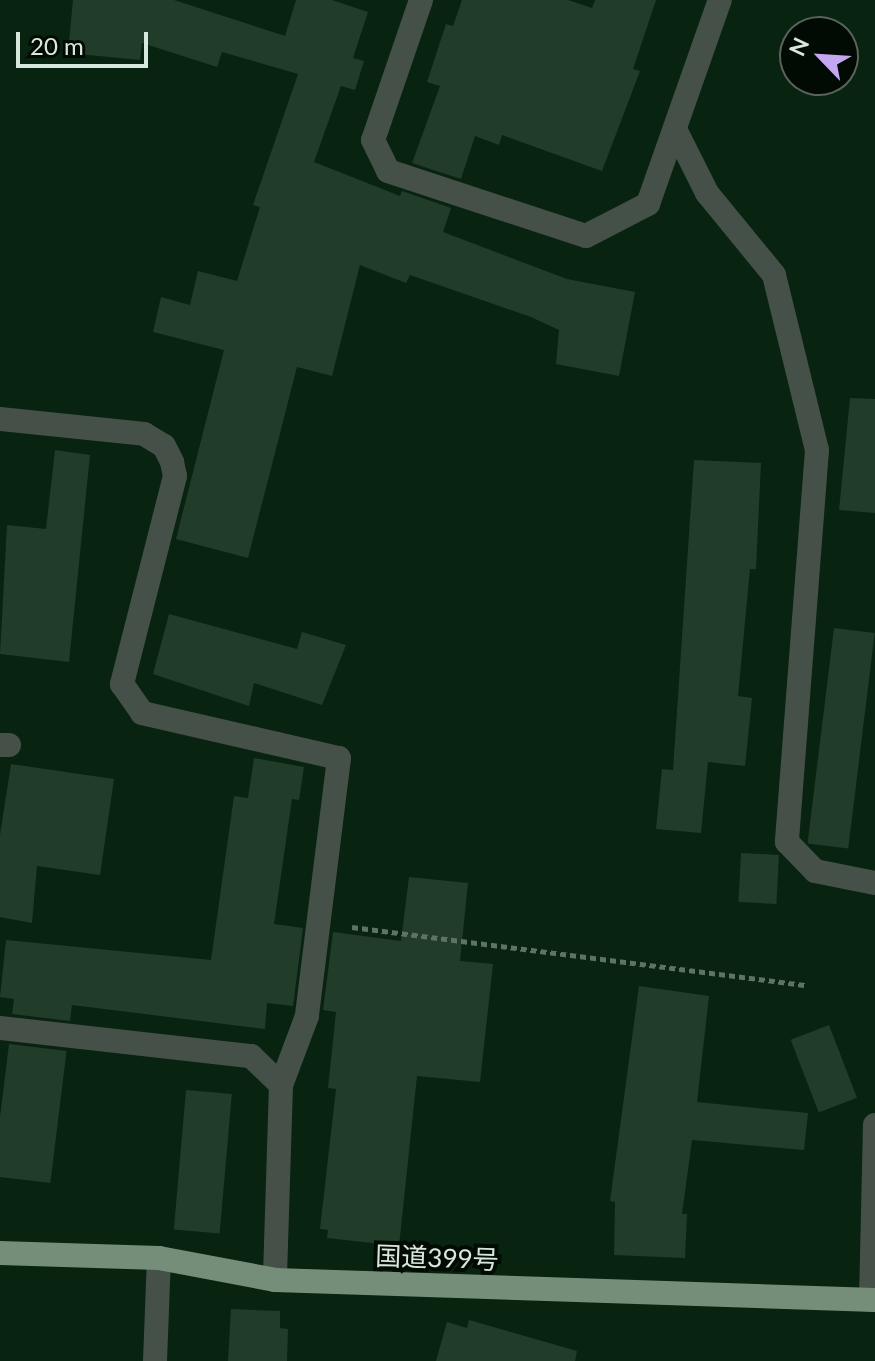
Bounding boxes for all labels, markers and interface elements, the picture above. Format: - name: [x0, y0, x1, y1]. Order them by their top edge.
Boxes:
- scale bar: [20, 16, 152, 66]
- north arrow: [779, 16, 859, 96]
- text: 20 m: [30, 31, 84, 60]
- text: N: [783, 33, 814, 60]
- street label: 国道399号: [375, 1240, 499, 1276]

